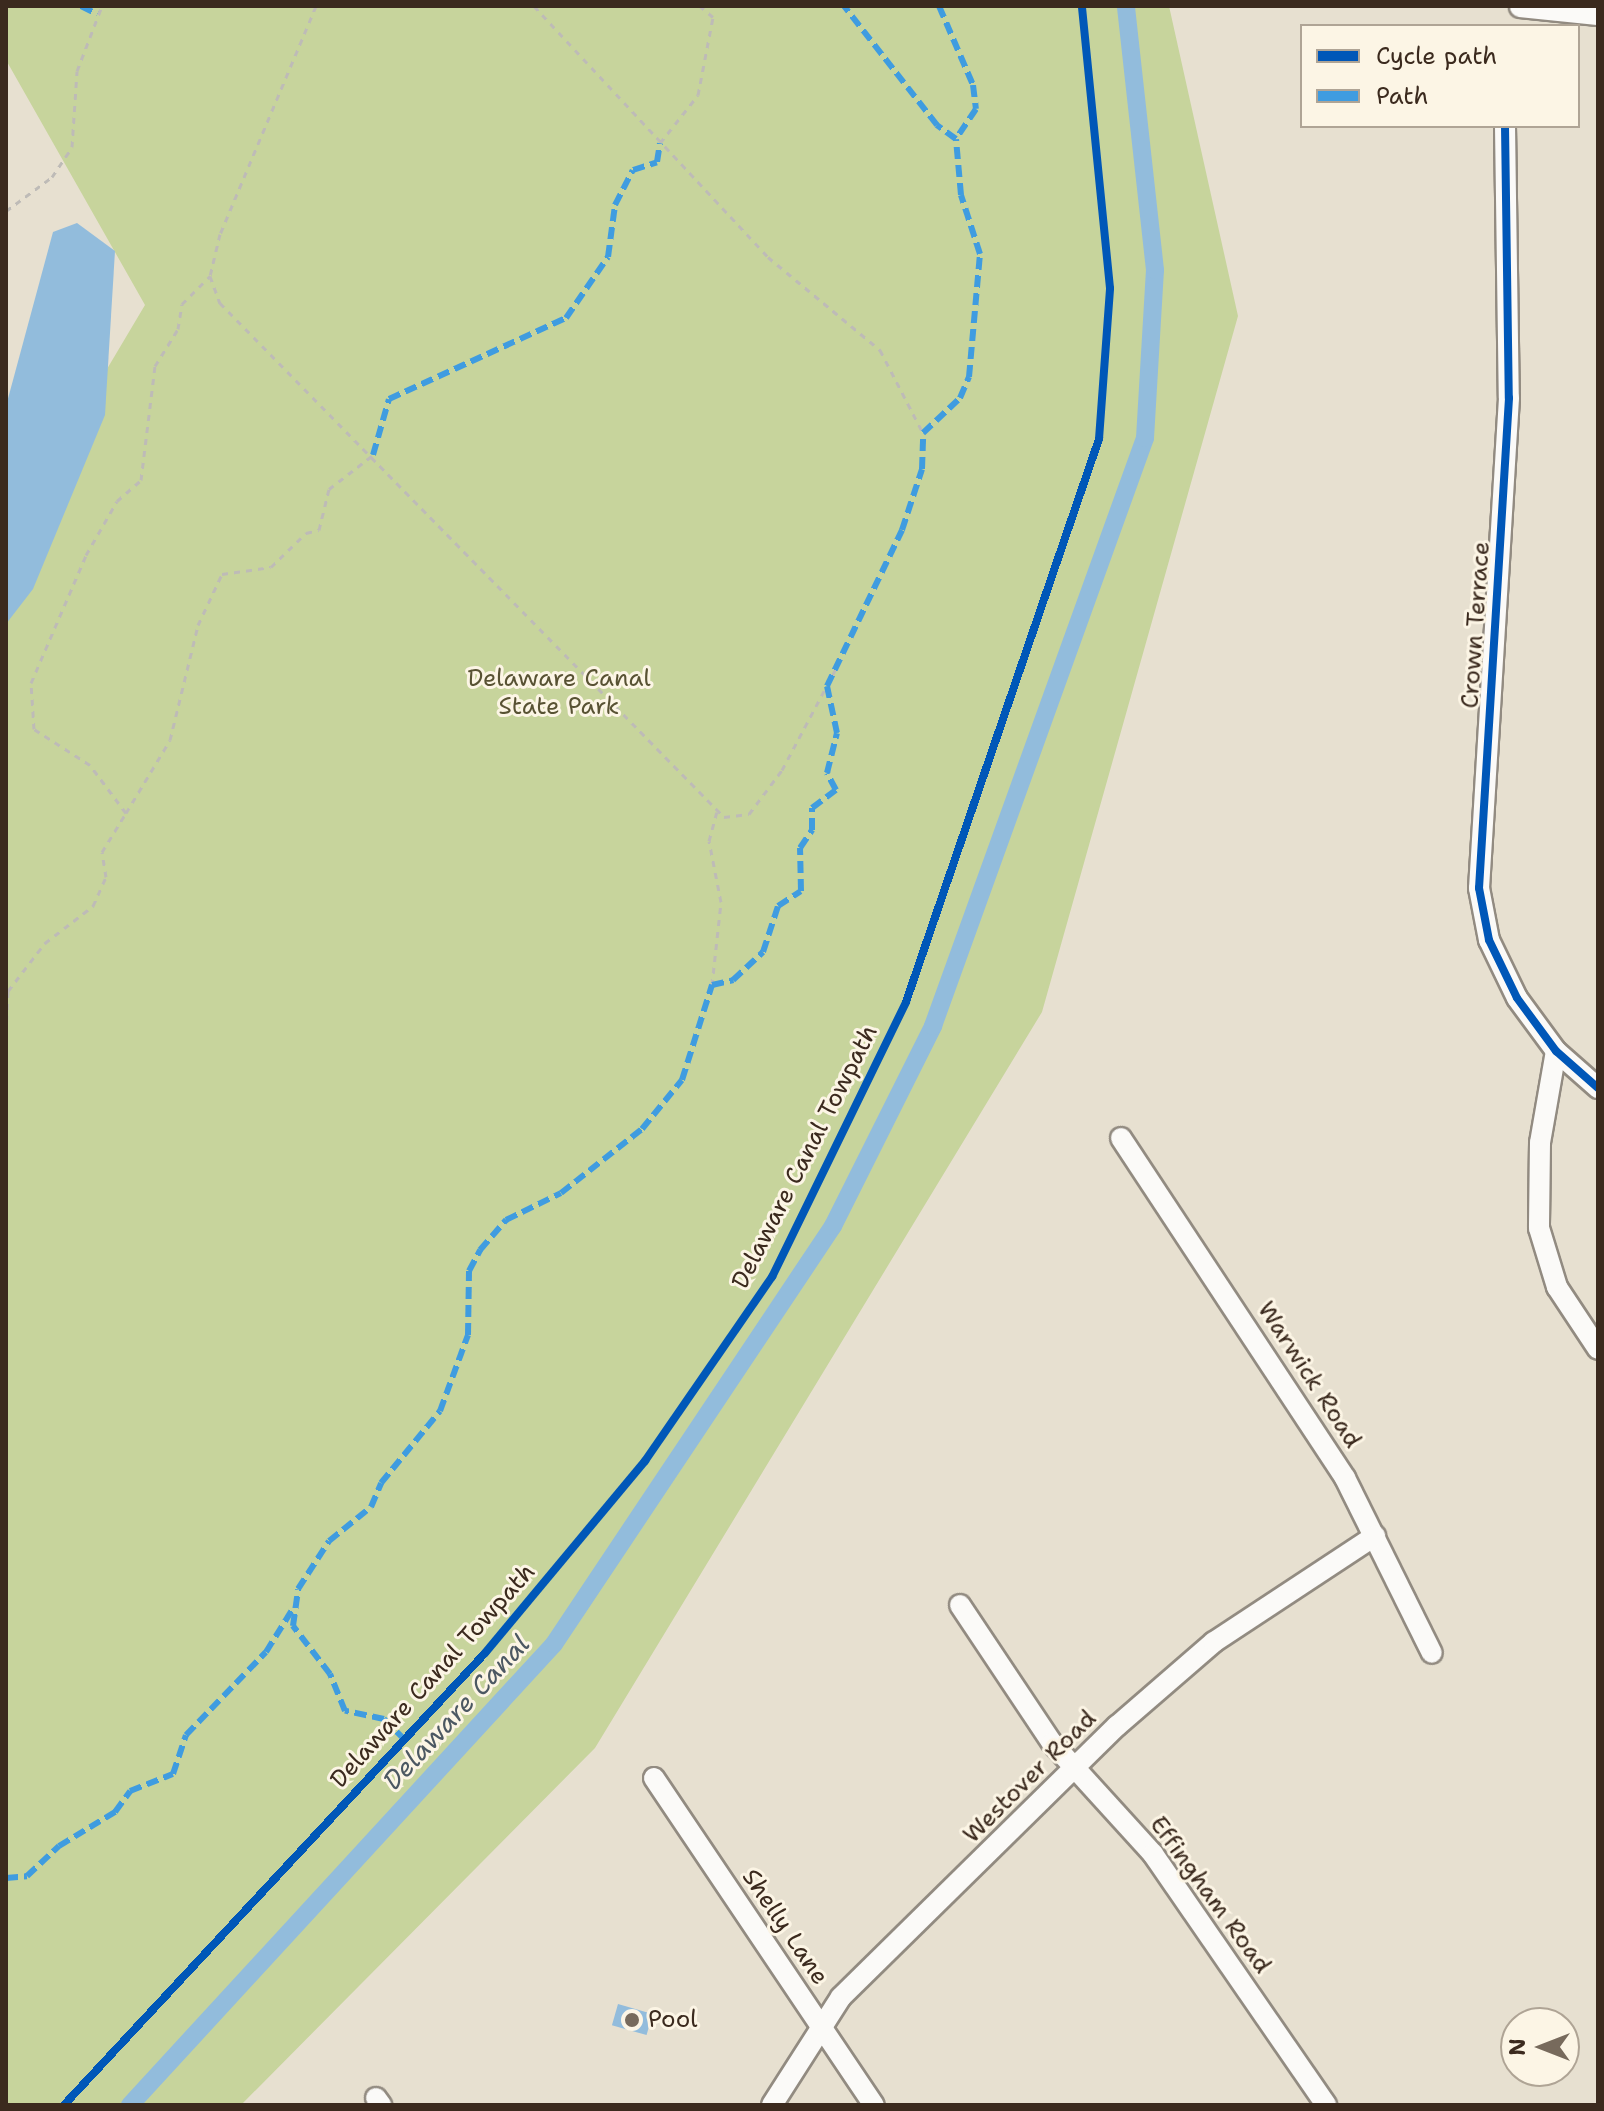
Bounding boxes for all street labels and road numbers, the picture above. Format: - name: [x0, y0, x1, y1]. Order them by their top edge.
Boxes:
- street label: Crown Terrace: [1456, 541, 1496, 709]
- street label: Delaware Canal Towpath: [726, 1020, 884, 1294]
- street label: Warwick Road: [1251, 1296, 1367, 1454]
- street label: Delaware Canal Towpath: [325, 1558, 541, 1794]
- street label: Westover Road: [958, 1705, 1102, 1849]
- street label: Effingham Road: [1143, 1811, 1277, 1979]
- street label: Shelly Lane: [736, 1864, 834, 1990]

